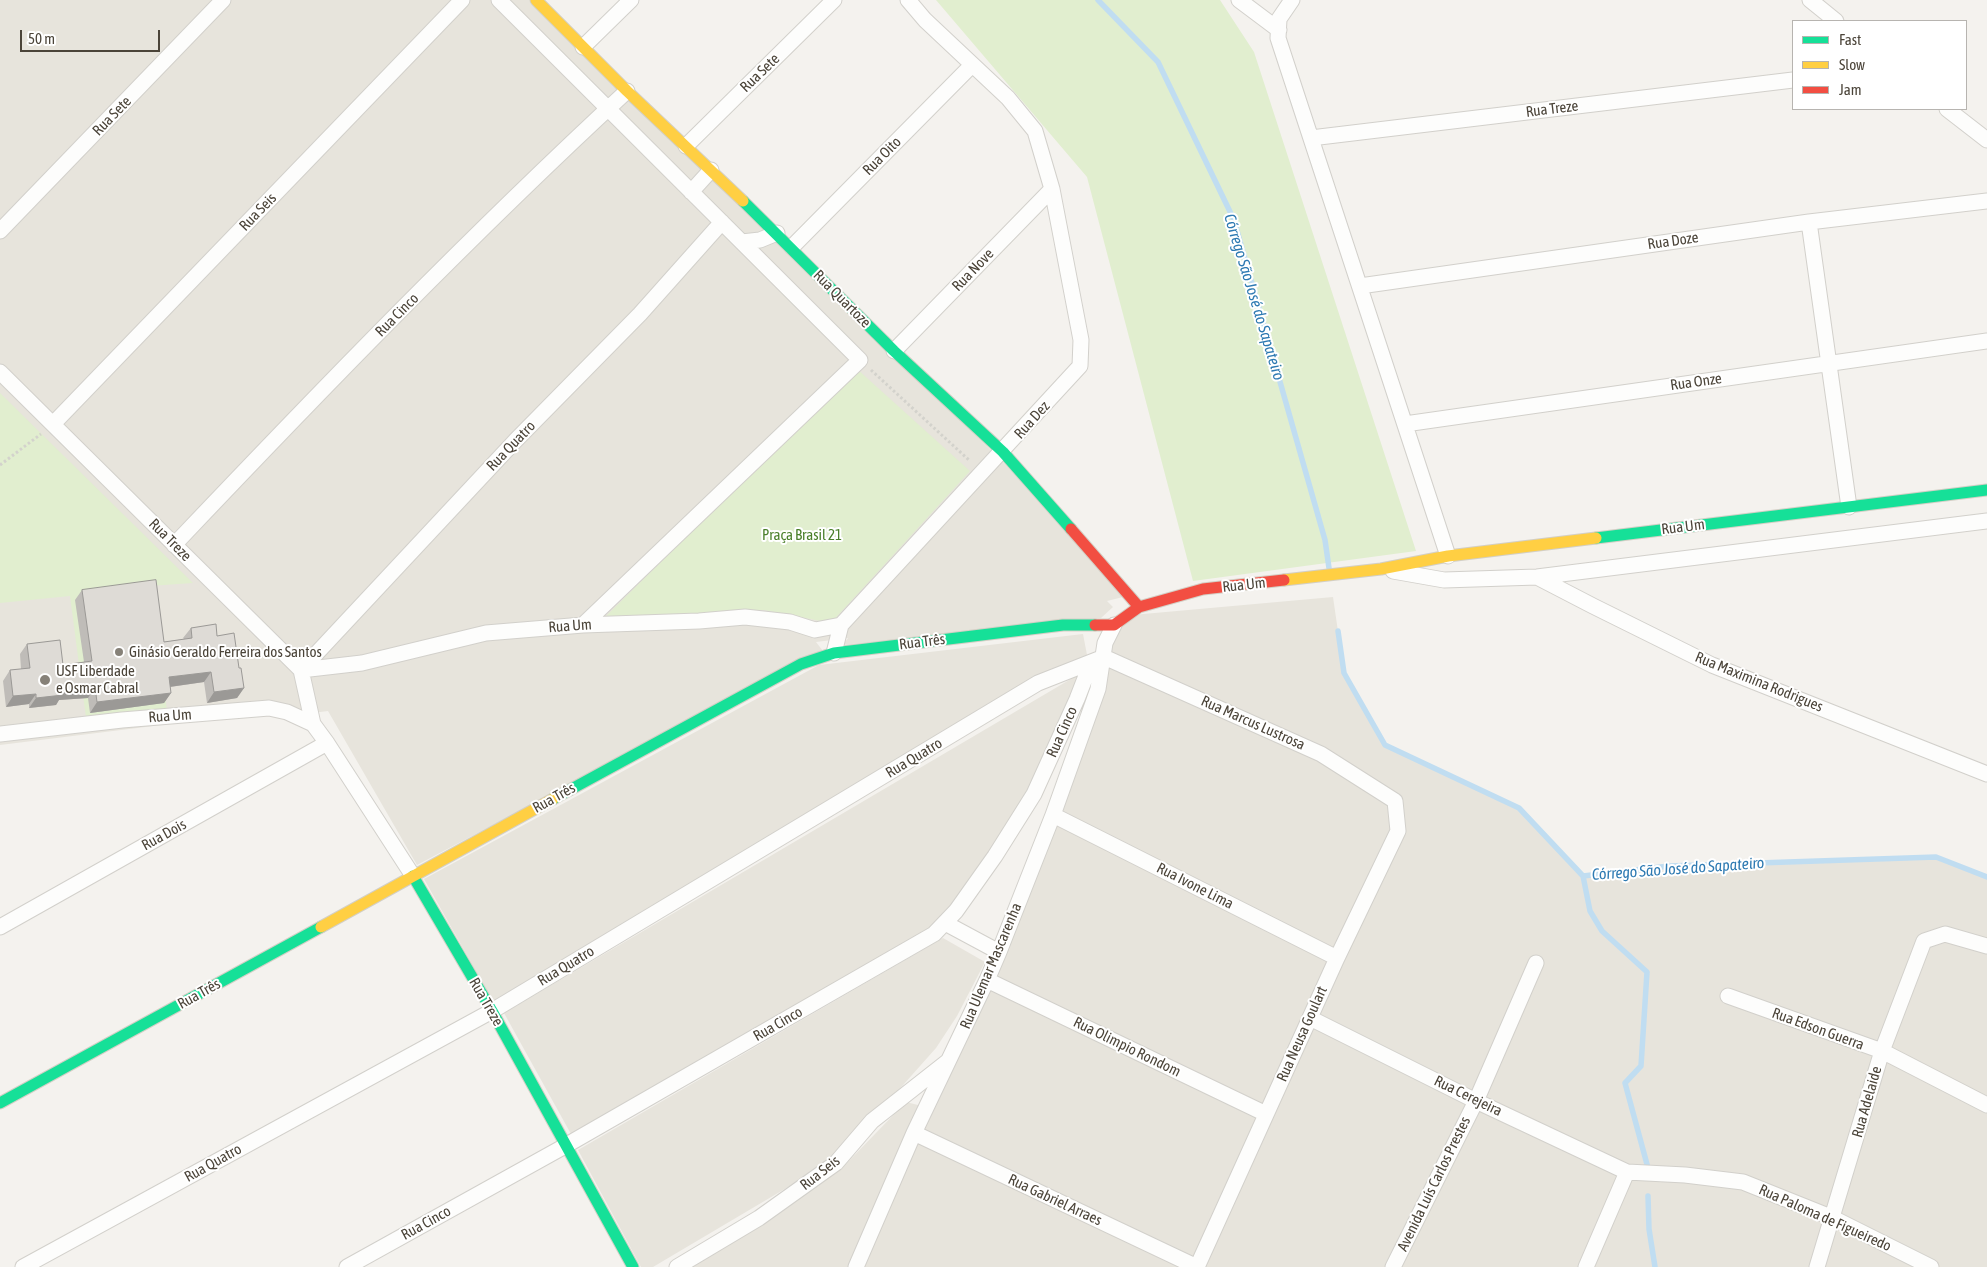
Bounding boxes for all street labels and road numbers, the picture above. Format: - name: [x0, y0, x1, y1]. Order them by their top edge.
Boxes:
- street label: Rua Sete: [737, 50, 783, 96]
- street label: Rua Sete: [89, 93, 135, 139]
- street label: Rua Treze: [1525, 97, 1579, 121]
- street label: Rua Oito: [859, 133, 905, 179]
- street label: Rua Seis: [236, 189, 280, 235]
- street label: Rua Doze: [1646, 229, 1700, 253]
- street label: Rua Nove: [948, 245, 998, 295]
- street label: Rua Quartoze: [809, 266, 875, 332]
- street label: Rua Cinco: [372, 290, 422, 340]
- street label: Rua Onze: [1669, 369, 1723, 395]
- street label: Rua Dez: [1010, 397, 1054, 443]
- street label: Rua Quatro: [483, 417, 539, 475]
- street label: Rua Treze: [145, 515, 195, 565]
- street label: Rua Um: [1660, 515, 1706, 539]
- street label: Rua Um: [1221, 574, 1267, 596]
- street label: Rua Um: [548, 616, 592, 636]
- street label: Rua Três: [898, 630, 946, 654]
- street label: Rua Maximina Rodrigues: [1692, 648, 1826, 716]
- street label: Rua Marcus Lustrosa: [1198, 692, 1308, 754]
- street label: Rua Cinco: [1043, 704, 1081, 760]
- street label: Rua Um: [148, 706, 192, 726]
- street label: Rua Quatro: [883, 734, 945, 782]
- street label: Rua Três: [530, 779, 578, 817]
- street label: Rua Dois: [139, 816, 189, 854]
- street label: Rua Ivone Lima: [1154, 859, 1236, 913]
- street label: Rua Ulemar Mascarenha: [956, 900, 1026, 1032]
- street label: Rua Quatro: [535, 942, 597, 990]
- street label: Rua Três: [175, 975, 223, 1013]
- street label: Rua Treze: [465, 975, 507, 1029]
- street label: Rua Neusa Goulart: [1273, 983, 1331, 1085]
- street label: Rua Cinco: [750, 1003, 806, 1045]
- street label: Rua Edson Guerra: [1770, 1004, 1866, 1054]
- street label: Rua Olimpio Rondom: [1070, 1013, 1184, 1081]
- street label: Rua Adelaide: [1848, 1064, 1886, 1140]
- street label: Rua Cerejeira: [1431, 1072, 1505, 1120]
- street label: Avenida Luís Carlos Prestes: [1394, 1114, 1474, 1254]
- street label: Rua Quatro: [181, 1140, 245, 1186]
- street label: Rua Seis: [796, 1152, 844, 1194]
- street label: Rua Gabriel Arraes: [1005, 1170, 1105, 1230]
- street label: Rua Paloma de Figueiredo: [1756, 1181, 1894, 1255]
- street label: Rua Cinco: [398, 1202, 454, 1244]

